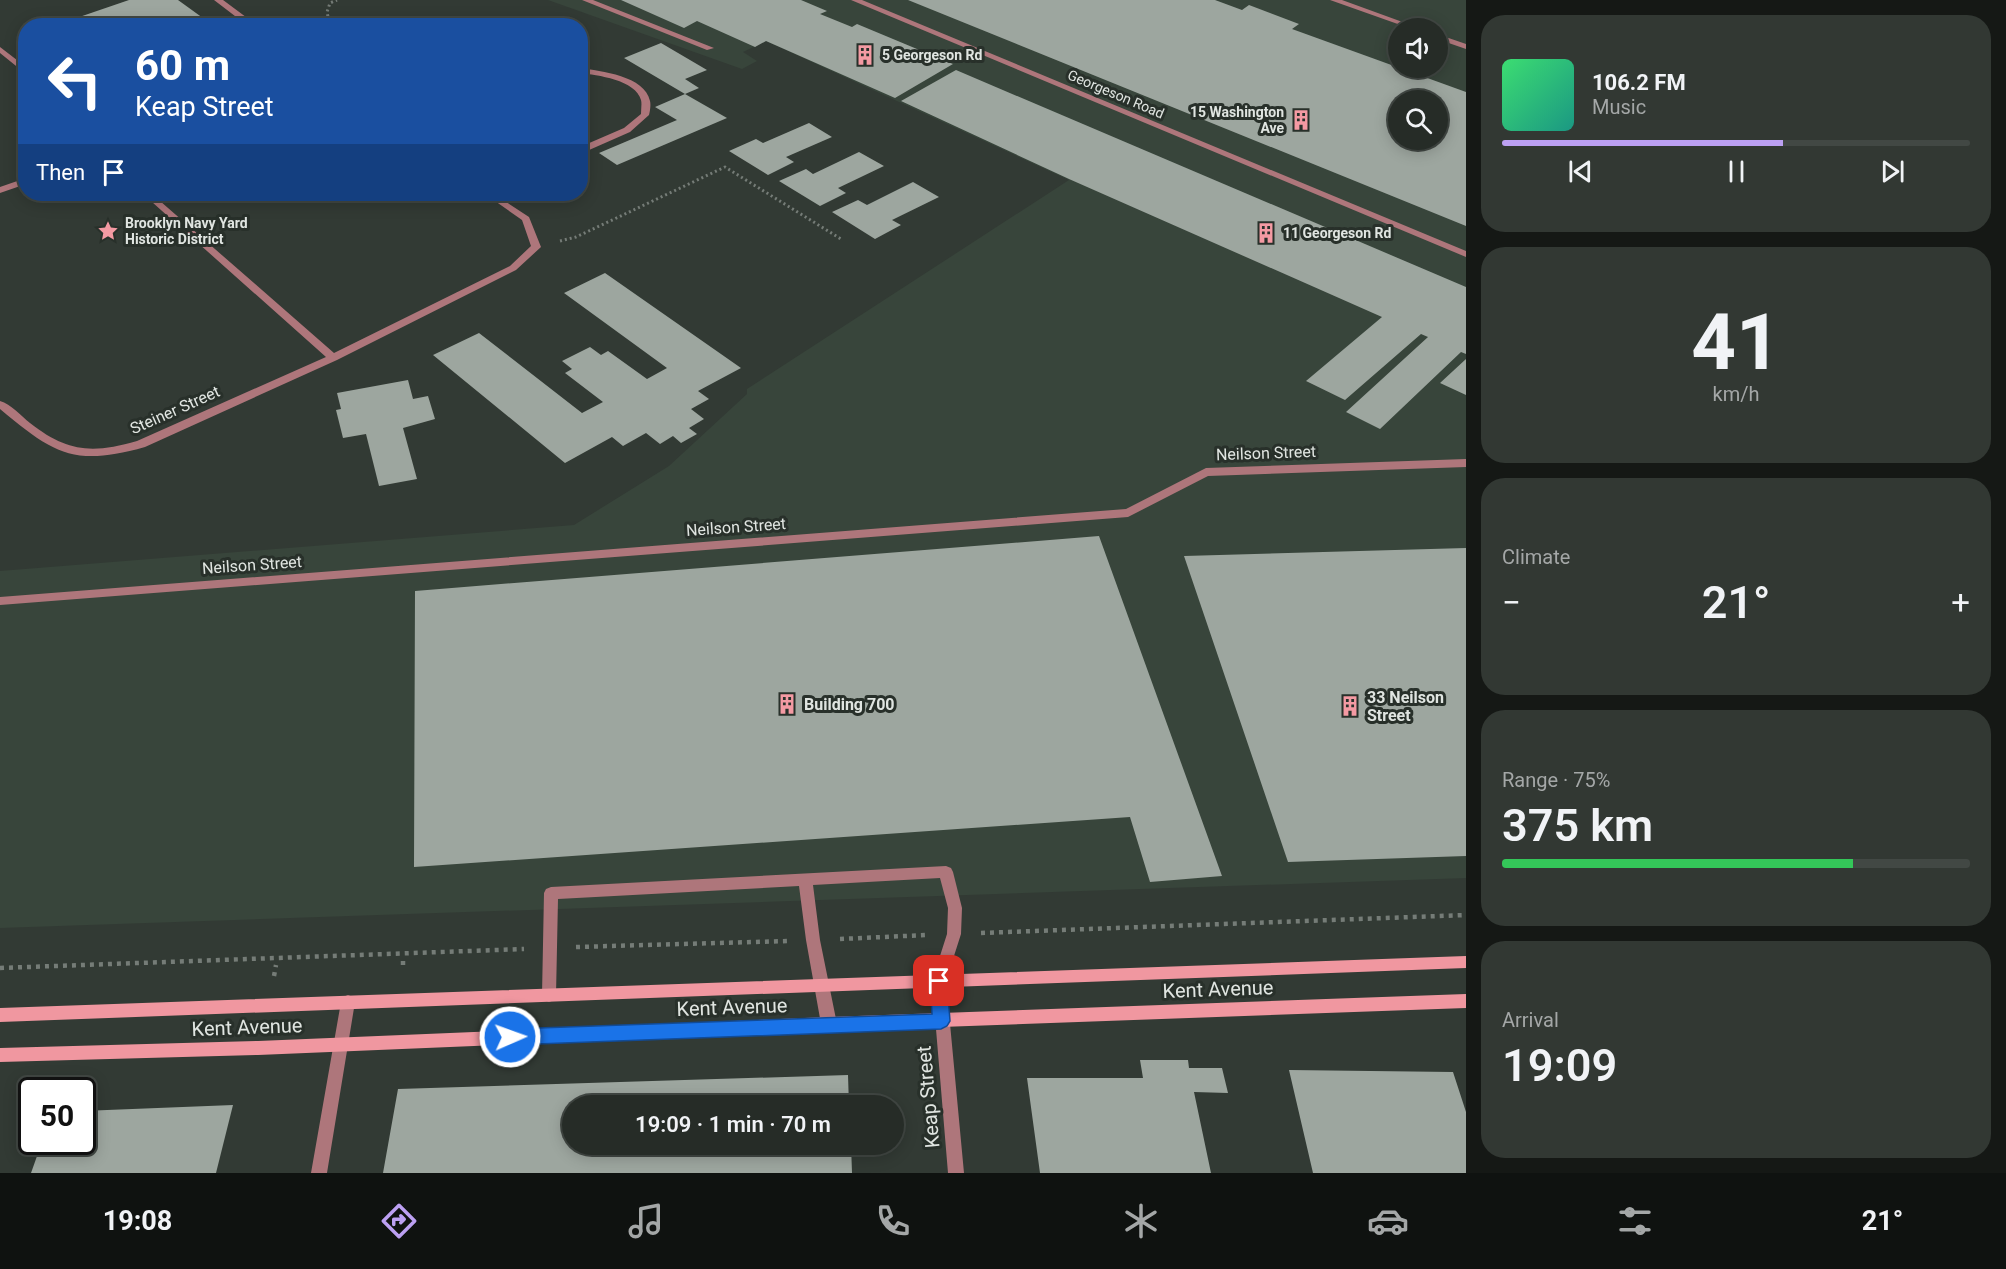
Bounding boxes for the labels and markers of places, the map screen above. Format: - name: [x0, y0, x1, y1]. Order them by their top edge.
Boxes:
- building icon: 5 Georgeson Rd: [853, 43, 877, 67]
- place label: 5 Georgeson Rd: [882, 47, 982, 63]
- place label: 15 Washington Ave: [1190, 104, 1284, 136]
- building icon: 15 Washington Ave: [1289, 108, 1313, 132]
- place label: Brooklyn Navy Yard Historic District: [125, 215, 248, 247]
- place icon: Brooklyn Navy Yard Historic District: [96, 219, 120, 243]
- building icon: 11 Georgeson Rd: [1254, 221, 1278, 245]
- place label: 11 Georgeson Rd: [1283, 225, 1391, 241]
- place label: 33 Neilson Street: [1367, 688, 1444, 725]
- building icon: Building 700: [775, 692, 799, 716]
- building icon: 33 Neilson Street: [1338, 694, 1362, 718]
- place label: Building 700: [804, 695, 895, 714]
- pin: [913, 955, 964, 1006]

